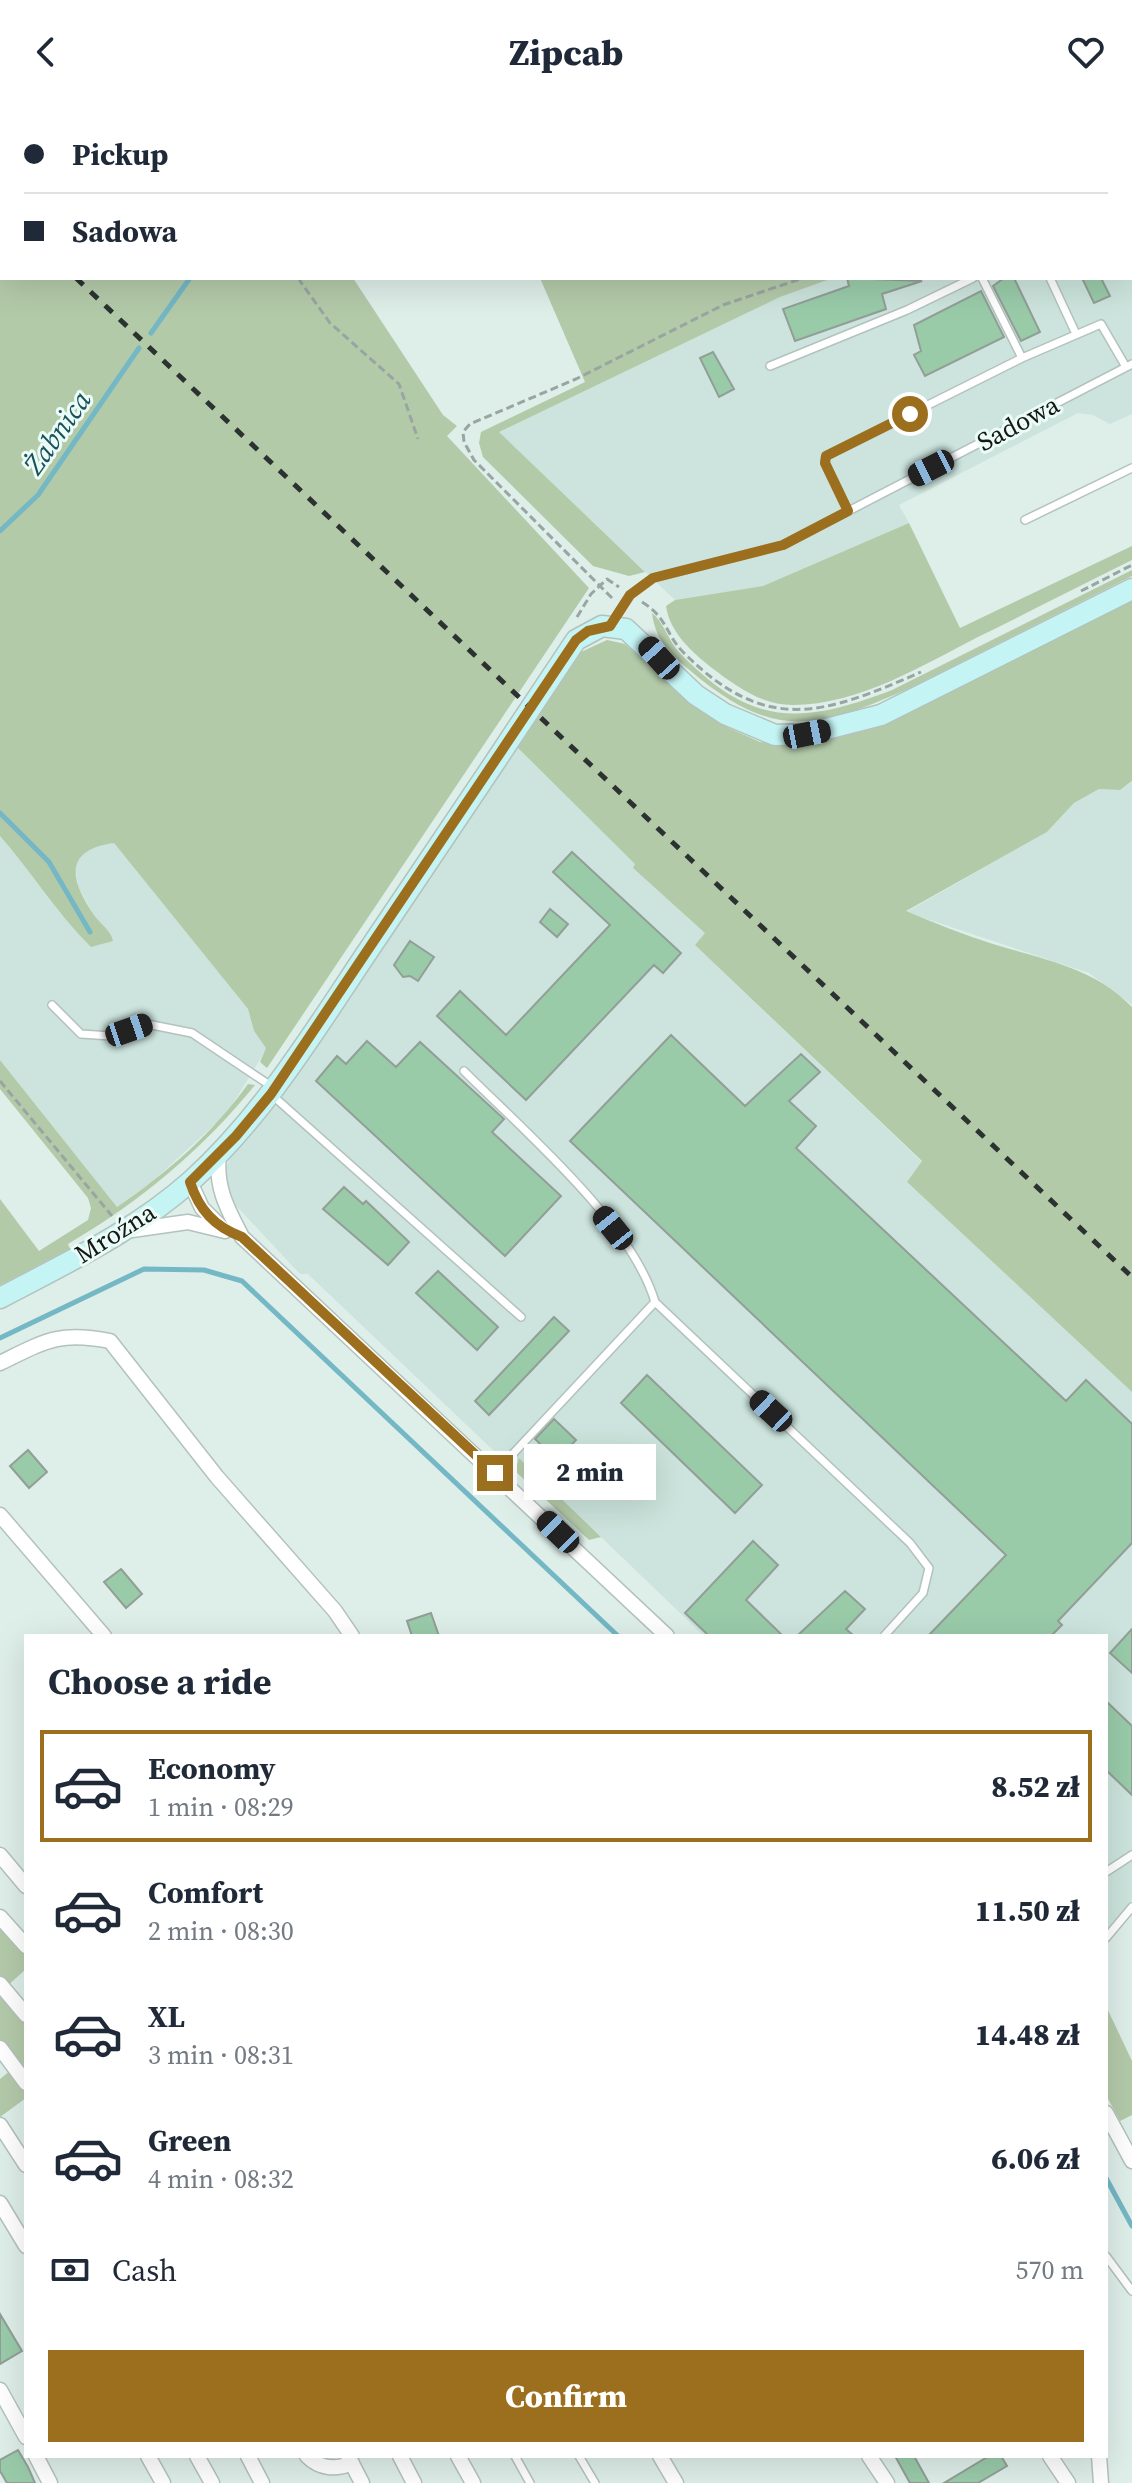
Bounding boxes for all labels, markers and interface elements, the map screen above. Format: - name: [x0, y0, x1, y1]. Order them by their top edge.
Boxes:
- text: Zipcab: [509, 28, 623, 77]
- icon: back: [24, 30, 68, 74]
- icon: heart: [1064, 30, 1108, 74]
- text: Pickup: [72, 134, 168, 175]
- text: Sadowa: [72, 211, 178, 252]
- water label: Żabnica: [14, 382, 100, 482]
- street label: Sadowa: [971, 386, 1066, 460]
- route start: [892, 396, 928, 432]
- car: [904, 446, 958, 490]
- car: [634, 632, 684, 684]
- car: [781, 718, 833, 750]
- car: [102, 1011, 156, 1049]
- street label: Mroźna: [68, 1194, 163, 1272]
- car: [589, 1202, 637, 1254]
- car: [745, 1386, 797, 1436]
- callout: 2 min: [523, 1445, 655, 1501]
- text: 2 min: [556, 1454, 624, 1490]
- route end: [477, 1455, 513, 1491]
- car: [532, 1507, 584, 1557]
- text: Choose a ride: [48, 1657, 271, 1706]
- text: Economy: [148, 1748, 276, 1789]
- icon: car: [52, 1750, 124, 1822]
- text: 8.52 zł: [991, 1766, 1080, 1807]
- text: 1 min · 08:29: [148, 1789, 294, 1825]
- text: Comfort: [148, 1872, 263, 1913]
- icon: car: [52, 1874, 124, 1946]
- text: 11.50 zł: [975, 1890, 1080, 1931]
- text: 2 min · 08:30: [148, 1913, 294, 1949]
- text: XL: [148, 1996, 185, 2037]
- icon: car: [52, 1998, 124, 2070]
- text: 14.48 zł: [975, 2014, 1080, 2055]
- text: 3 min · 08:31: [148, 2037, 294, 2073]
- text: Green: [148, 2120, 231, 2161]
- icon: car: [52, 2122, 124, 2194]
- text: 6.06 zł: [991, 2138, 1080, 2179]
- text: 4 min · 08:32: [148, 2161, 294, 2197]
- icon: cash: [48, 2248, 92, 2292]
- text: Cash: [112, 2250, 177, 2291]
- text: 570 m: [1016, 2252, 1084, 2288]
- button: Confirm: [48, 2350, 1084, 2442]

